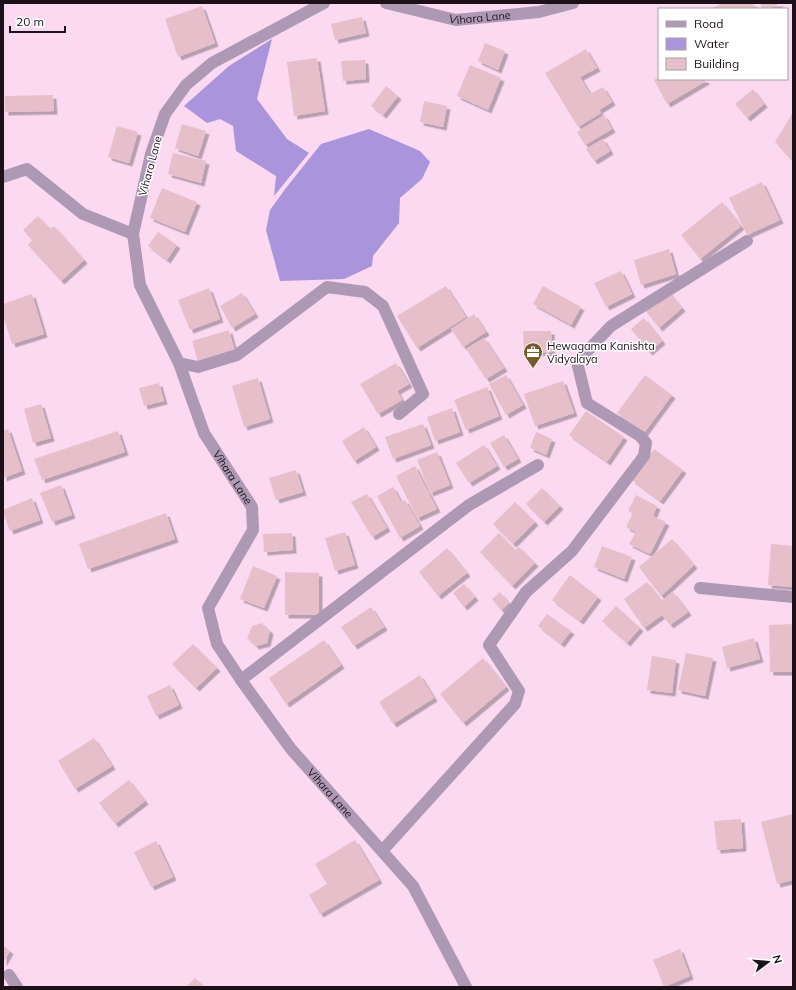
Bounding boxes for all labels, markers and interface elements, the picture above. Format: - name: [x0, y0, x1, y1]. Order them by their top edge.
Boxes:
- scale bar: [10, 8, 65, 34]
- street label: Vihara Lane: [448, 8, 511, 27]
- legend: [658, 8, 788, 80]
- text: 20 m: [16, 14, 44, 29]
- text: Road: [694, 16, 723, 31]
- text: Water: [694, 36, 730, 51]
- text: Building: [694, 56, 739, 71]
- street label: Vihara Lane: [135, 134, 165, 198]
- place label: Hewagama Kanishta Vidyalaya: [547, 339, 655, 366]
- office icon: Hewagama Kanishta Vidyalaya: [522, 341, 544, 369]
- street label: Vihara Lane: [210, 447, 255, 507]
- street label: Vihara Lane: [304, 765, 356, 821]
- north arrow: [748, 942, 788, 982]
- text: N: [770, 953, 785, 965]

